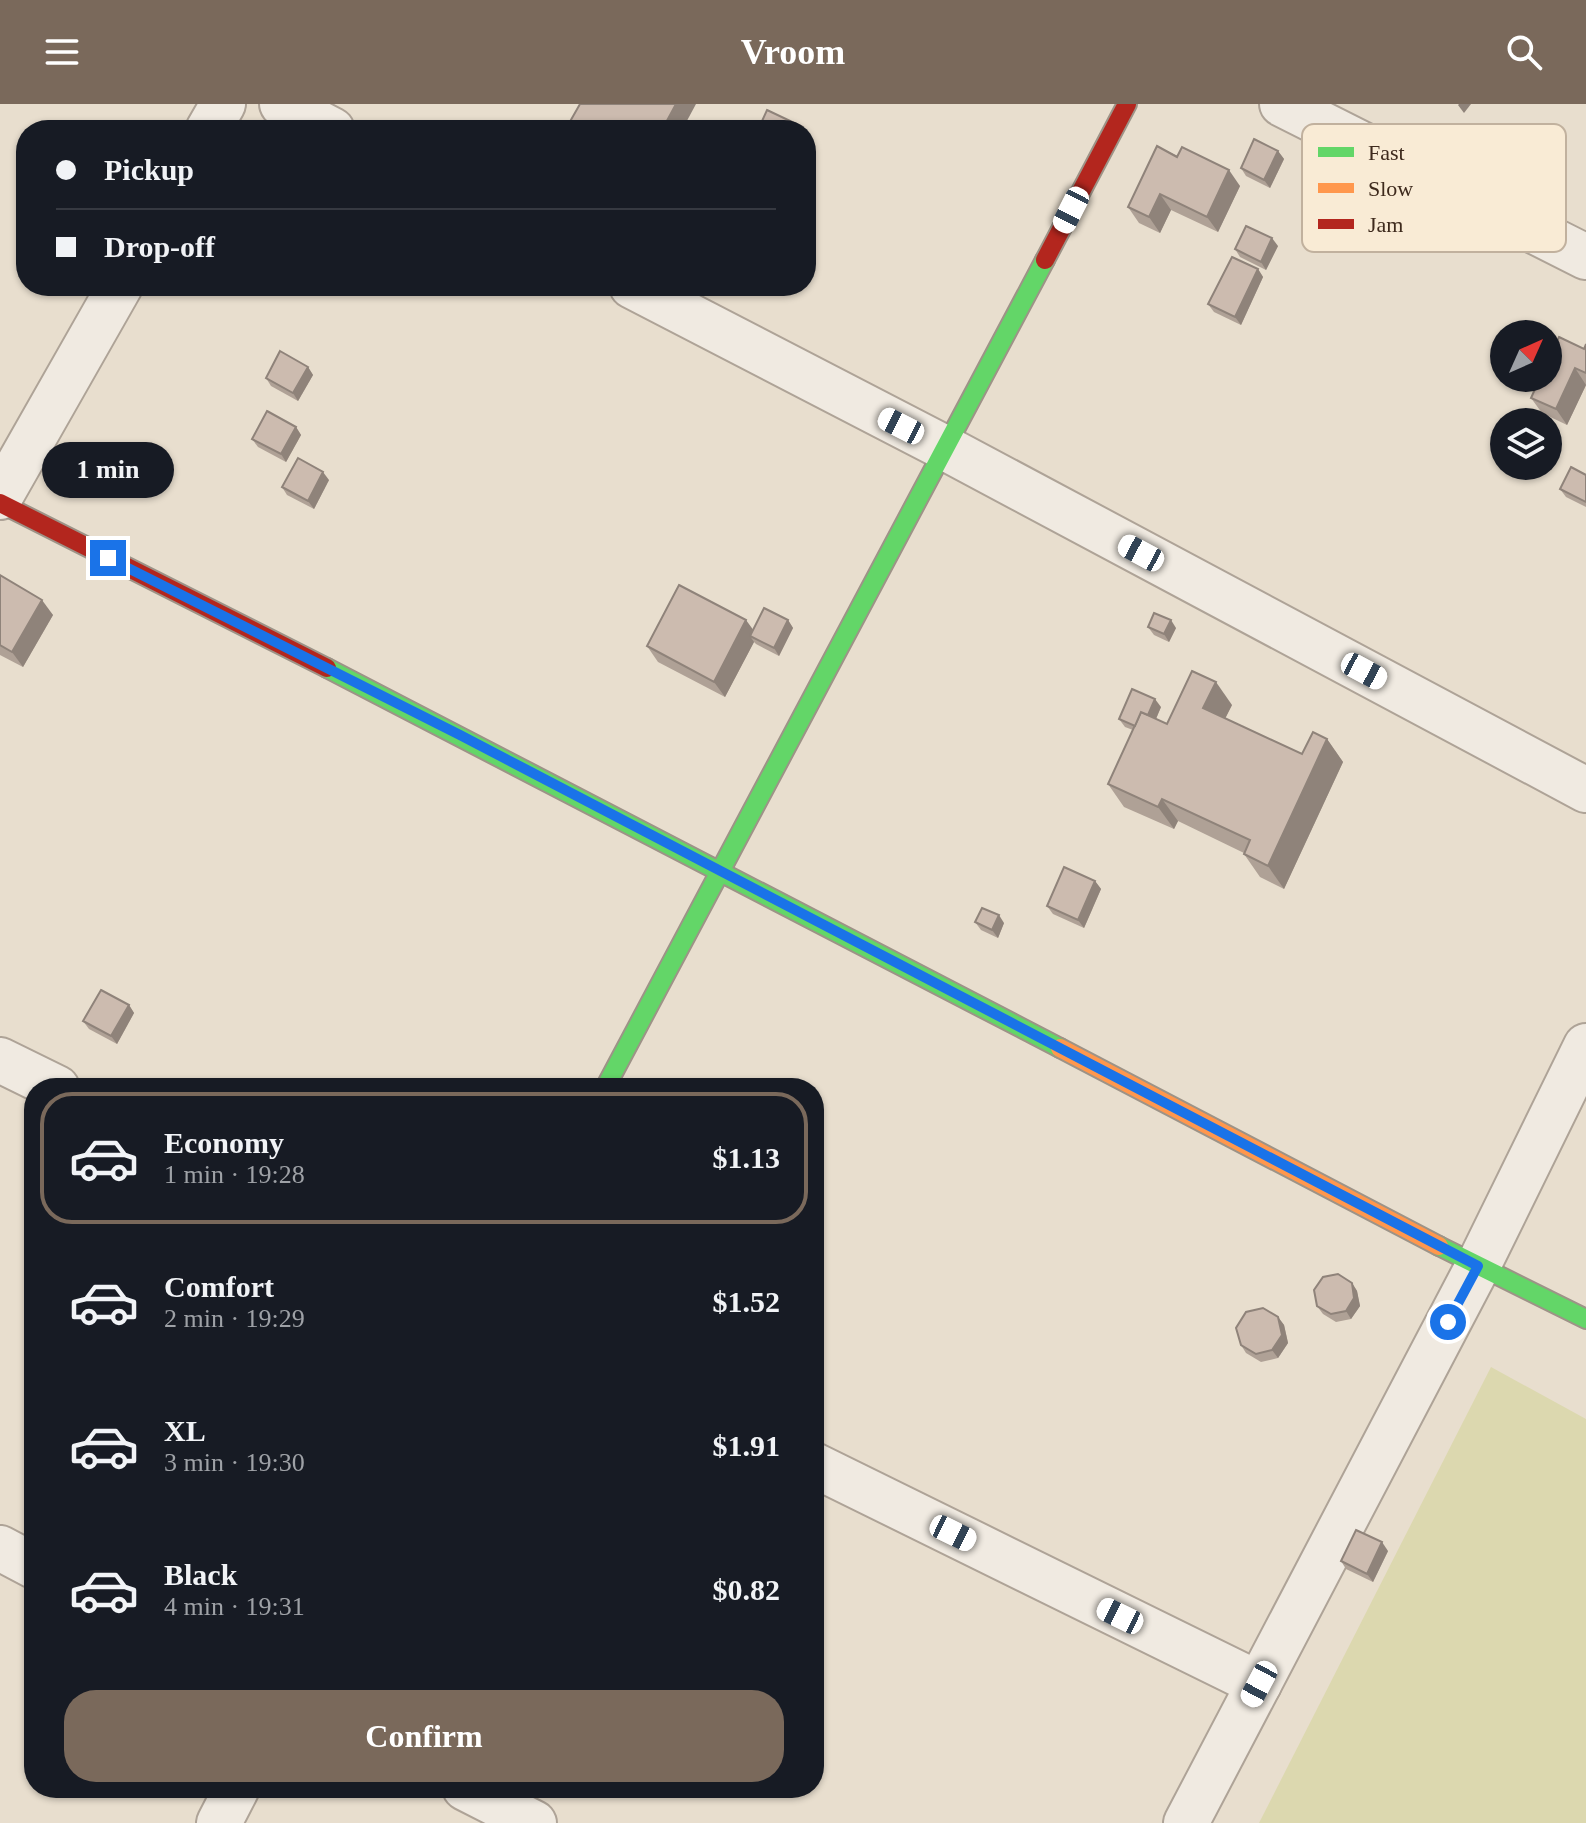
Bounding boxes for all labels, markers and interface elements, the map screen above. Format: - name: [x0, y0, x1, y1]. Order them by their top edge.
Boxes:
- icon: menu: [40, 30, 84, 74]
- icon: search: [1502, 30, 1546, 74]
- text: Vroom: [741, 32, 845, 72]
- legend: [1302, 124, 1566, 252]
- text: Fast: [1368, 140, 1405, 165]
- text: Pickup: [104, 153, 194, 186]
- text: Slow: [1368, 176, 1413, 201]
- car: [1049, 183, 1093, 237]
- text: Jam: [1368, 212, 1403, 237]
- text: Drop-off: [104, 230, 215, 263]
- north arrow: [1490, 320, 1562, 392]
- map controls: [1490, 320, 1562, 480]
- car: [874, 404, 928, 448]
- button: layers: [1490, 408, 1562, 480]
- callout: 1 min: [42, 442, 174, 498]
- text: 1 min: [77, 455, 139, 484]
- car: [1114, 531, 1168, 575]
- route end: [90, 540, 126, 576]
- car: [1337, 649, 1391, 693]
- icon: car: [68, 1122, 140, 1194]
- text: Economy: [164, 1126, 284, 1159]
- text: $1.13: [713, 1141, 780, 1174]
- text: 1 min · 19:28: [164, 1160, 305, 1189]
- icon: car: [68, 1266, 140, 1338]
- text: Comfort: [164, 1270, 274, 1303]
- text: $1.52: [713, 1285, 780, 1318]
- text: 2 min · 19:29: [164, 1304, 305, 1333]
- route start: [1430, 1304, 1466, 1340]
- icon: car: [68, 1410, 140, 1482]
- text: XL: [164, 1414, 206, 1447]
- text: $1.91: [713, 1429, 780, 1462]
- text: 3 min · 19:30: [164, 1448, 305, 1477]
- car: [926, 1512, 980, 1554]
- icon: car: [68, 1554, 140, 1626]
- text: Black: [164, 1558, 237, 1591]
- text: $0.82: [713, 1573, 780, 1606]
- text: 4 min · 19:31: [164, 1592, 305, 1621]
- car: [1093, 1595, 1147, 1637]
- car: [1237, 1657, 1281, 1711]
- button: Confirm: [64, 1690, 784, 1782]

